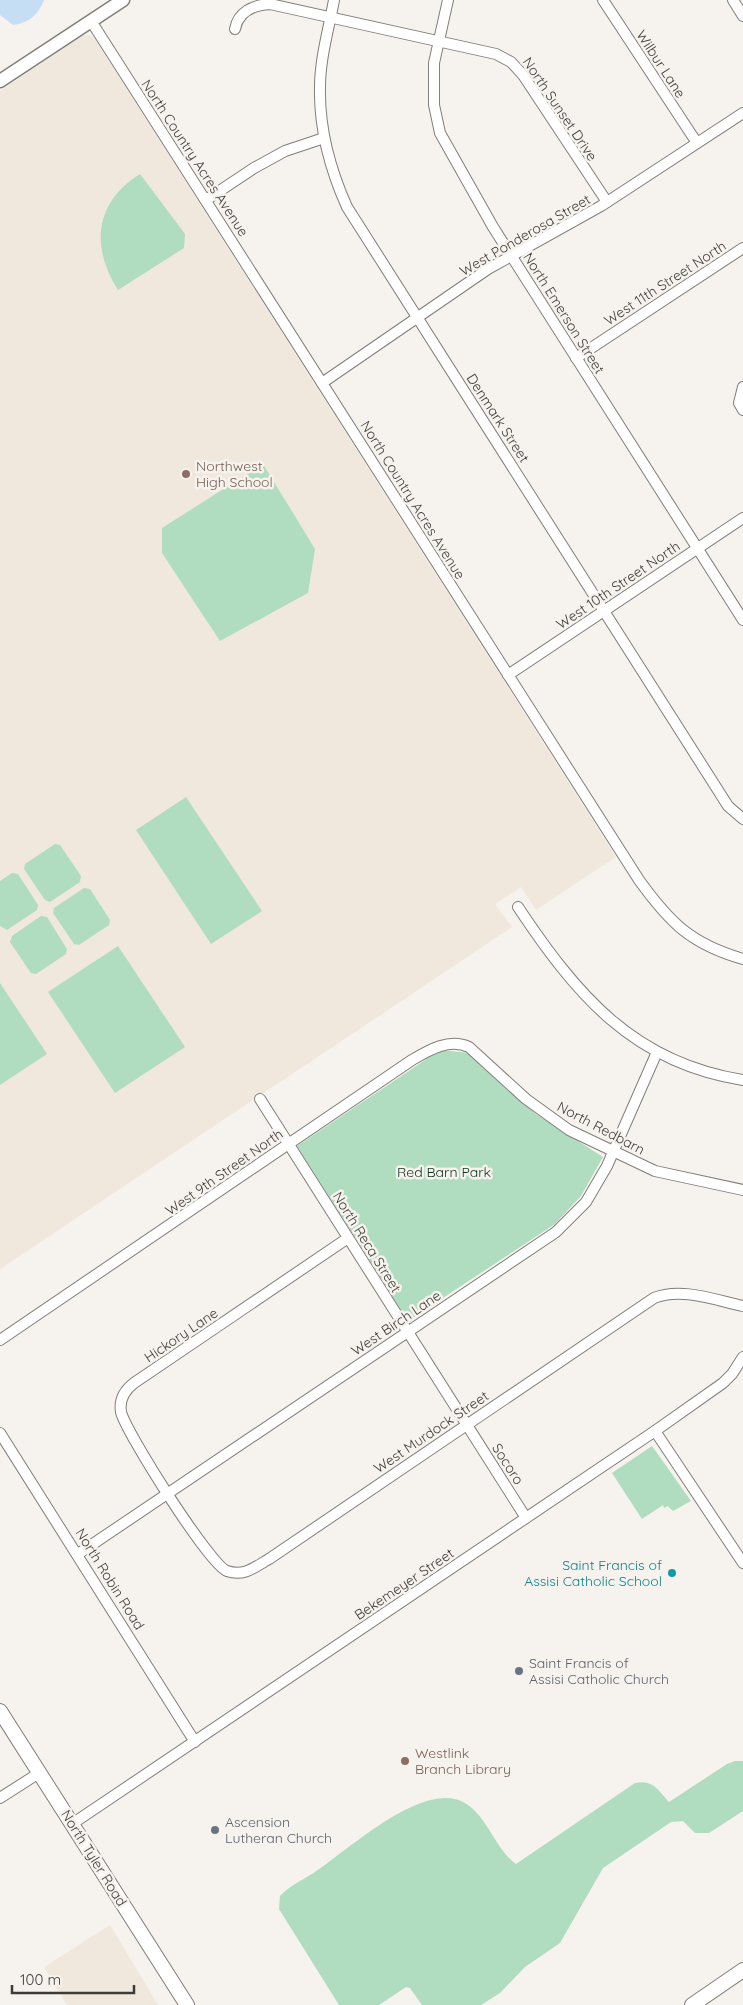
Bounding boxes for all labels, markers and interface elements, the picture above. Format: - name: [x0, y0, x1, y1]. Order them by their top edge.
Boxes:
- street label: Wilbur Lane: [632, 27, 690, 101]
- street label: North Sunset Drive: [519, 54, 601, 164]
- street label: North Country Acres Avenue: [137, 76, 253, 240]
- street label: West Ponderosa Street: [456, 190, 594, 280]
- street label: West 11th Street North: [601, 237, 729, 329]
- street label: North Emerson Street: [519, 249, 609, 377]
- street label: Denmark Street: [463, 370, 534, 466]
- street label: North Country Acres Avenue: [357, 417, 469, 583]
- place label: Northwest High School: [196, 457, 273, 491]
- marker: Northwest High School: [180, 468, 192, 480]
- street label: West 10th Street North: [553, 537, 683, 633]
- street label: North Redbarn: [554, 1097, 648, 1159]
- street label: West 9th Street North: [162, 1125, 286, 1219]
- park label: Red Barn Park: [397, 1163, 491, 1181]
- street label: North Reca Street: [329, 1188, 405, 1296]
- street label: West Birch Lane: [348, 1286, 444, 1360]
- street label: Hickory Lane: [141, 1304, 221, 1366]
- street label: West Murdock Street: [370, 1387, 492, 1477]
- street label: Socoro: [488, 1440, 528, 1488]
- street label: North Robin Road: [72, 1525, 148, 1633]
- street label: Bekemeyer Street: [351, 1544, 457, 1624]
- place label: Saint Francis of Assisi Catholic School: [524, 1556, 662, 1590]
- marker: Saint Francis of Assisi Catholic School: [666, 1567, 678, 1579]
- place label: Saint Francis of Assisi Catholic Church: [529, 1654, 669, 1688]
- marker: Saint Francis of Assisi Catholic Church: [513, 1665, 525, 1677]
- place label: Westlink Branch Library: [415, 1744, 511, 1778]
- marker: Westlink Branch Library: [399, 1755, 411, 1767]
- street label: North Tyler Road: [57, 1806, 131, 1910]
- place label: Ascension Lutheran Church: [225, 1813, 332, 1847]
- marker: Ascension Lutheran Church: [209, 1824, 221, 1836]
- scale bar: [12, 1962, 135, 1994]
- text: 100 m: [20, 1970, 61, 1989]

